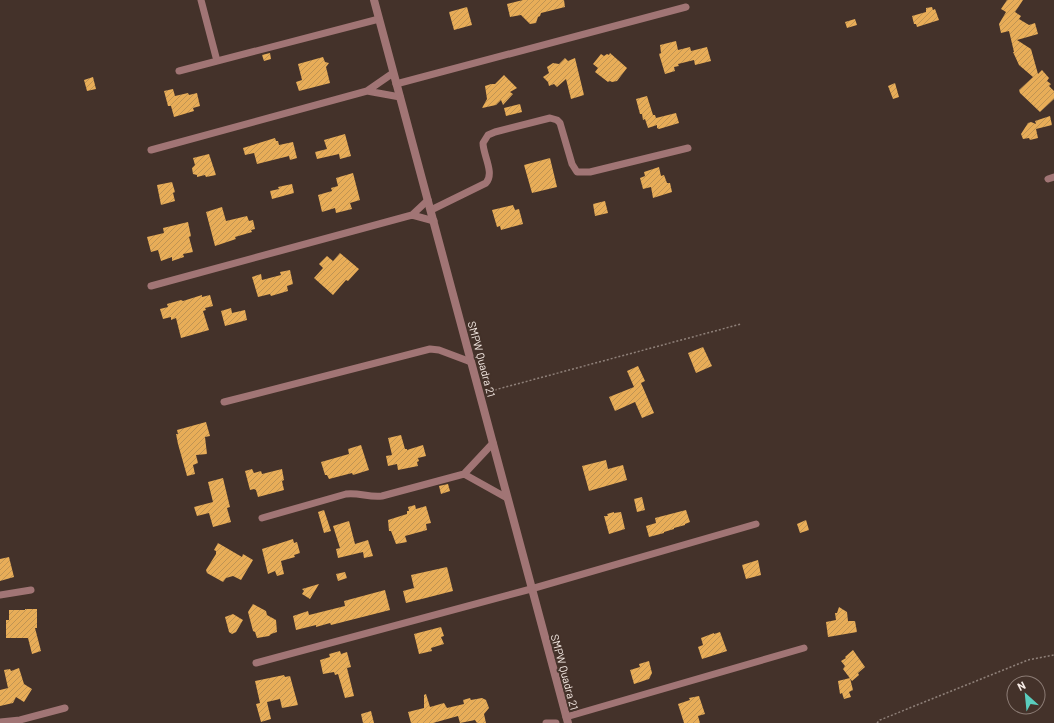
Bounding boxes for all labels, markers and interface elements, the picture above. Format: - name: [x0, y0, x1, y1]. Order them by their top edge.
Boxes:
- street label: SMPW Quadra 21: [466, 320, 498, 398]
- street label: SMPW Quadra 21: [549, 633, 581, 711]
- north arrow: [1006, 675, 1046, 715]
- text: N: [1015, 678, 1027, 693]

